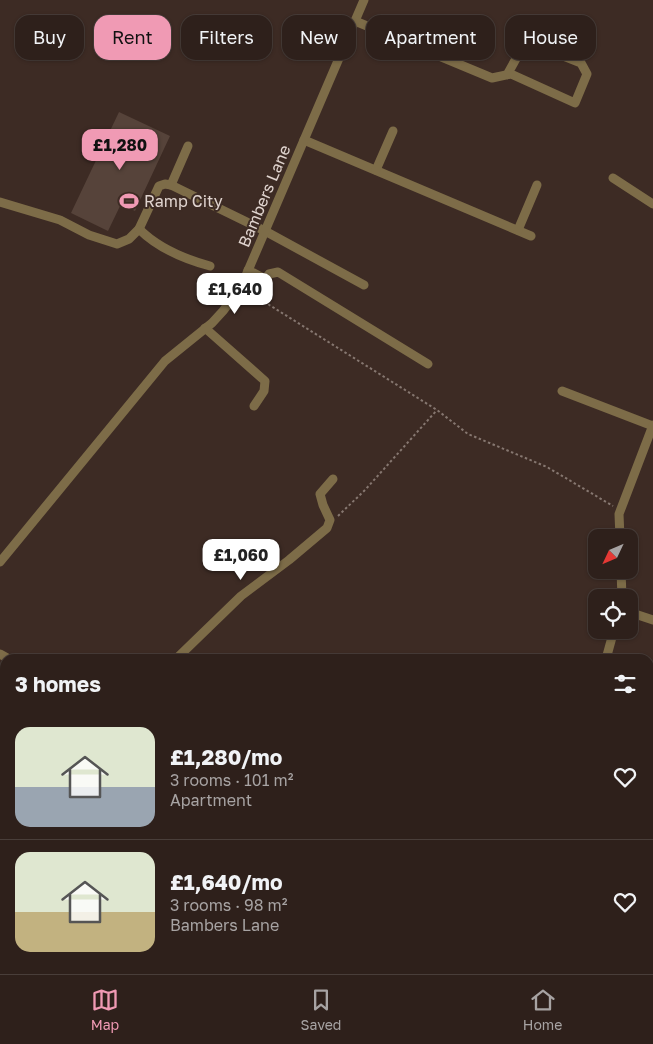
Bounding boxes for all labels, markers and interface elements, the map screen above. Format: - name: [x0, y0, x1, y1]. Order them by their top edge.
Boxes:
- chip: Buy: [15, 15, 84, 60]
- chip: Rent: [94, 15, 171, 60]
- chip: Filters: [181, 15, 272, 60]
- chip: New: [282, 15, 356, 60]
- chip: Apartment: [366, 15, 495, 60]
- chip: House: [505, 15, 596, 60]
- pin: £1,280: [79, 128, 161, 171]
- text: £1,280: [93, 135, 147, 155]
- street label: Bambers Lane: [233, 142, 295, 250]
- sports icon: Ramp City: [118, 190, 140, 212]
- place label: Ramp City: [144, 191, 223, 211]
- pin: £1,640: [194, 272, 276, 315]
- text: £1,640: [208, 279, 262, 299]
- north arrow: [588, 529, 638, 579]
- map controls: [588, 529, 638, 639]
- pin: £1,060: [200, 538, 282, 581]
- text: £1,060: [214, 545, 268, 565]
- button: locate: [588, 589, 638, 639]
- icon: filters: [611, 670, 639, 698]
- text: 3 homes: [15, 671, 101, 697]
- text: £1,280/mo: [170, 744, 282, 770]
- icon: home: [55, 747, 115, 807]
- icon: heart: [611, 763, 639, 791]
- text: 3 rooms · 101 m²: [170, 770, 293, 790]
- text: Apartment: [170, 790, 252, 810]
- text: £1,640/mo: [170, 869, 283, 895]
- icon: home: [55, 872, 115, 932]
- icon: heart: [611, 888, 639, 916]
- text: 3 rooms · 98 m²: [170, 895, 287, 915]
- text: Bambers Lane: [170, 915, 279, 935]
- tab: Map: [91, 986, 119, 1033]
- tab: Saved: [301, 986, 341, 1033]
- tab: Home: [523, 986, 562, 1033]

